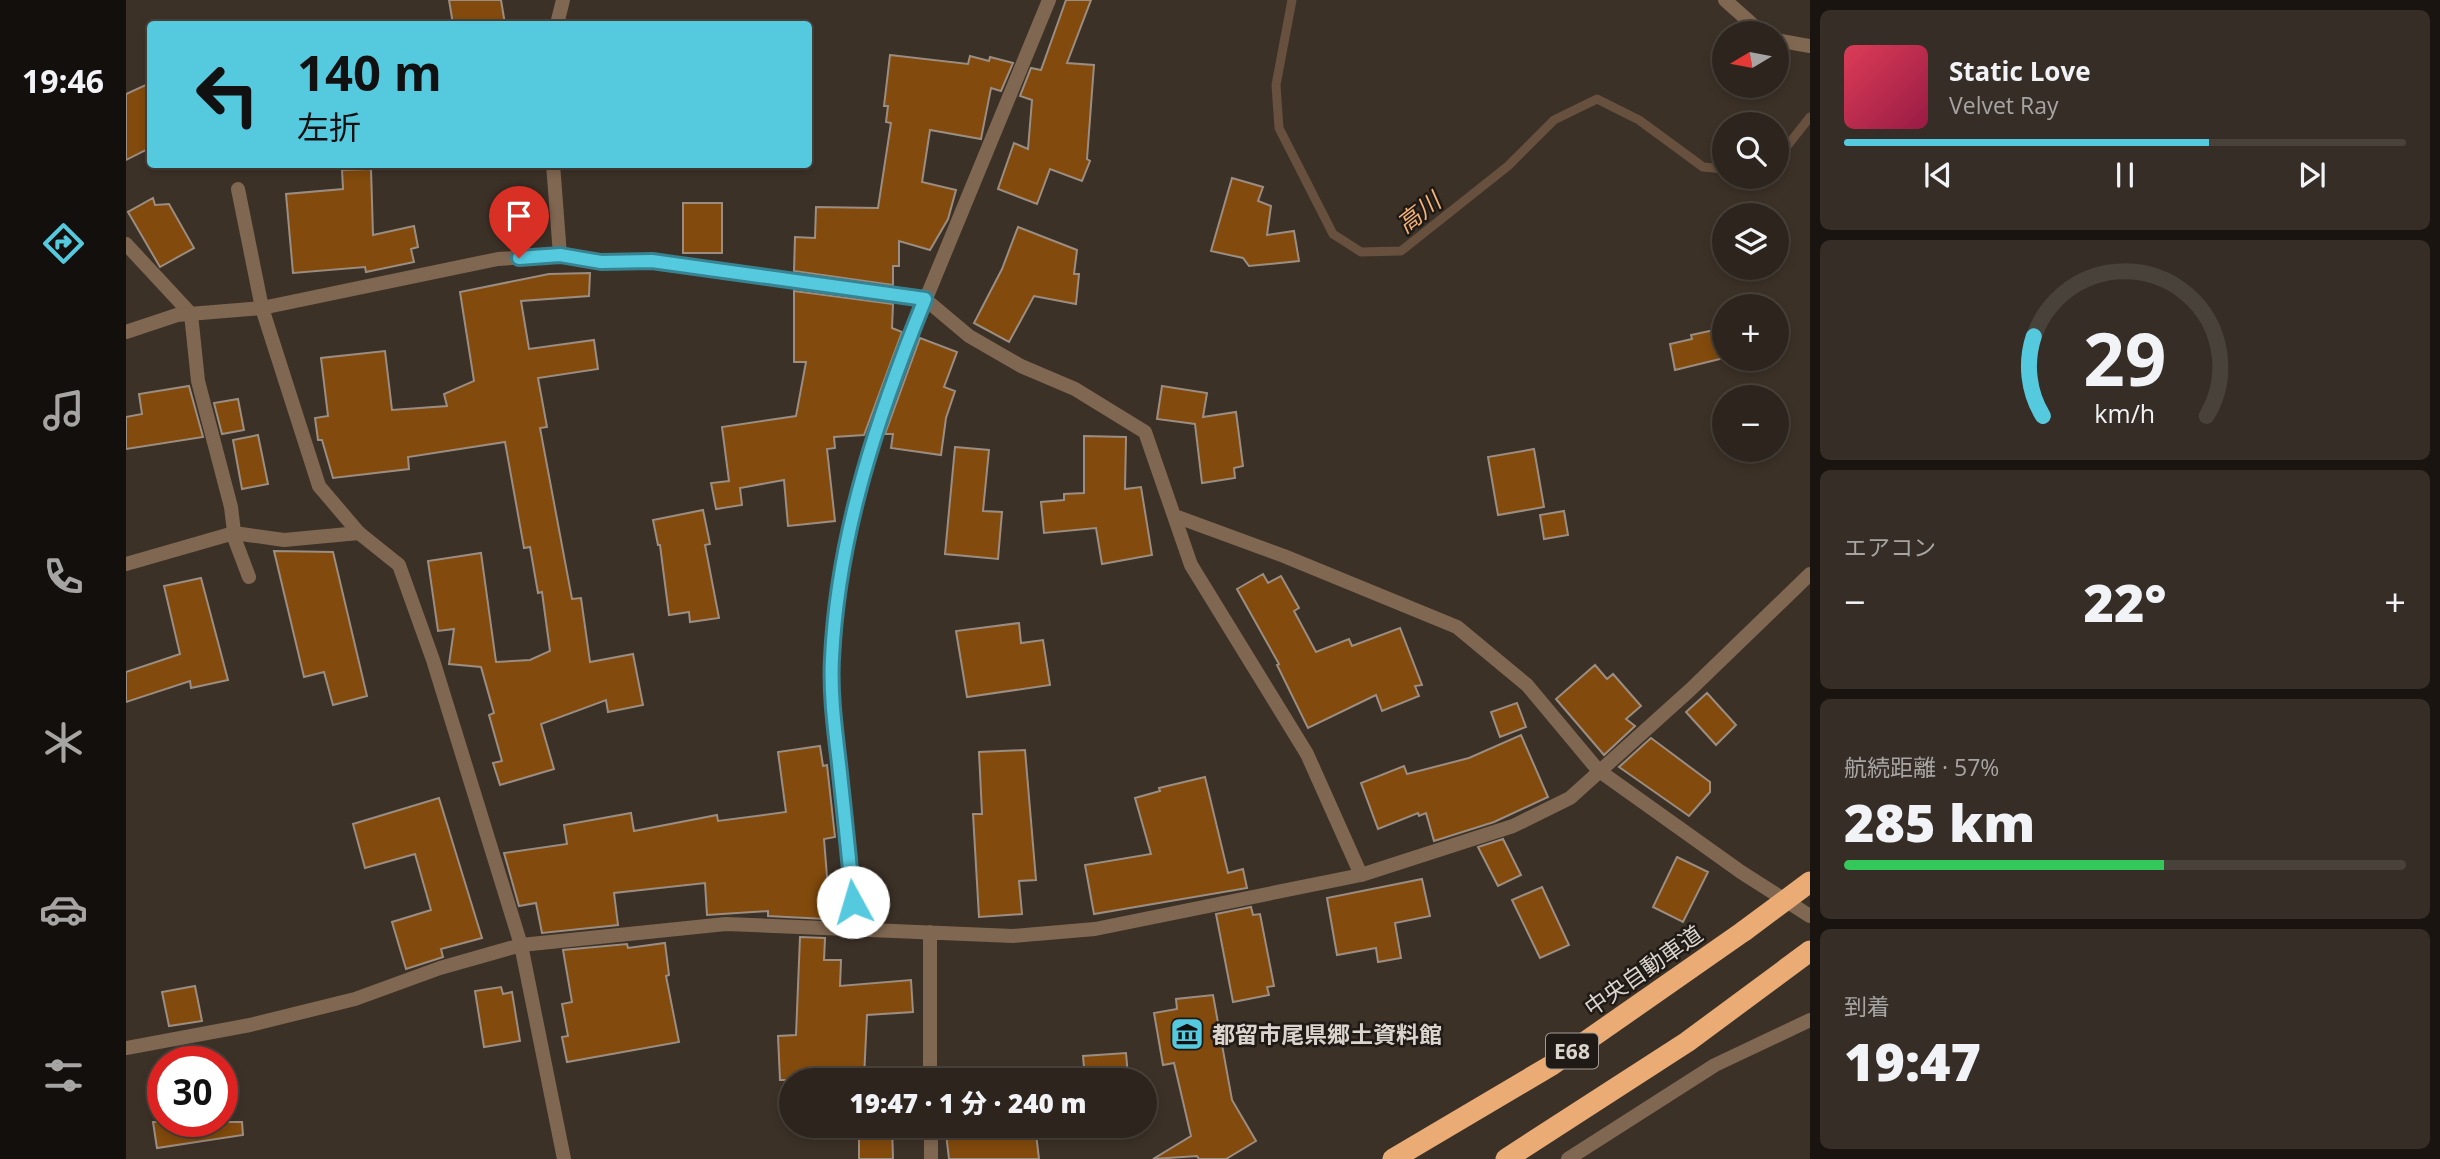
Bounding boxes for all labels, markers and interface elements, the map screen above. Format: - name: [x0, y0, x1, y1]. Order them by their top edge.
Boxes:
- north arrow: [1712, 21, 1788, 98]
- map controls: [1712, 21, 1789, 462]
- text: 140 m: [297, 39, 442, 105]
- icon: left: [182, 49, 273, 140]
- text: Static Love: [1949, 53, 2091, 89]
- text: 19:46: [22, 59, 104, 102]
- text: Velvet Ray: [1949, 89, 2059, 121]
- text: 左折: [297, 105, 361, 148]
- button: search: [1712, 112, 1789, 189]
- icon: previous: [1919, 156, 1957, 194]
- icon: pause: [2106, 156, 2144, 194]
- icon: next: [2293, 156, 2331, 194]
- water label: 高川: [1389, 182, 1449, 240]
- pin: [489, 186, 549, 258]
- icon: arrive: [500, 197, 538, 235]
- button: layers: [1712, 203, 1789, 280]
- icon: directions: [39, 219, 88, 268]
- button: +: [1712, 294, 1789, 371]
- text: 29: [2083, 308, 2167, 407]
- button: −: [1712, 385, 1789, 462]
- icon: music: [39, 386, 88, 435]
- text: km/h: [2095, 395, 2155, 429]
- text: エアコン: [1844, 531, 1936, 563]
- icon: phone: [39, 552, 88, 601]
- text: 22°: [2084, 566, 2166, 637]
- text: −: [1844, 575, 1866, 627]
- text: +: [2384, 575, 2406, 627]
- icon: climate: [39, 718, 88, 767]
- text: 航続距離 · 57%: [1844, 751, 1999, 783]
- text: 285 km: [1844, 786, 2035, 857]
- position arrow: [816, 865, 890, 939]
- icon: car: [39, 885, 88, 934]
- street label: 中央自動車道: [1577, 917, 1709, 1023]
- text: 到着: [1844, 990, 1890, 1022]
- museum icon: 都留市尾県郷土資料館: [1168, 1015, 1206, 1053]
- place label: 都留市尾県郷土資料館: [1212, 1018, 1442, 1050]
- text: 19:47: [1844, 1025, 1981, 1096]
- road number: E68: [1546, 1034, 1598, 1068]
- speed limit sign: 30: [147, 1046, 238, 1137]
- icon: filters: [39, 1051, 88, 1100]
- text: 19:47 · 1 分 · 240 m: [850, 1085, 1086, 1121]

